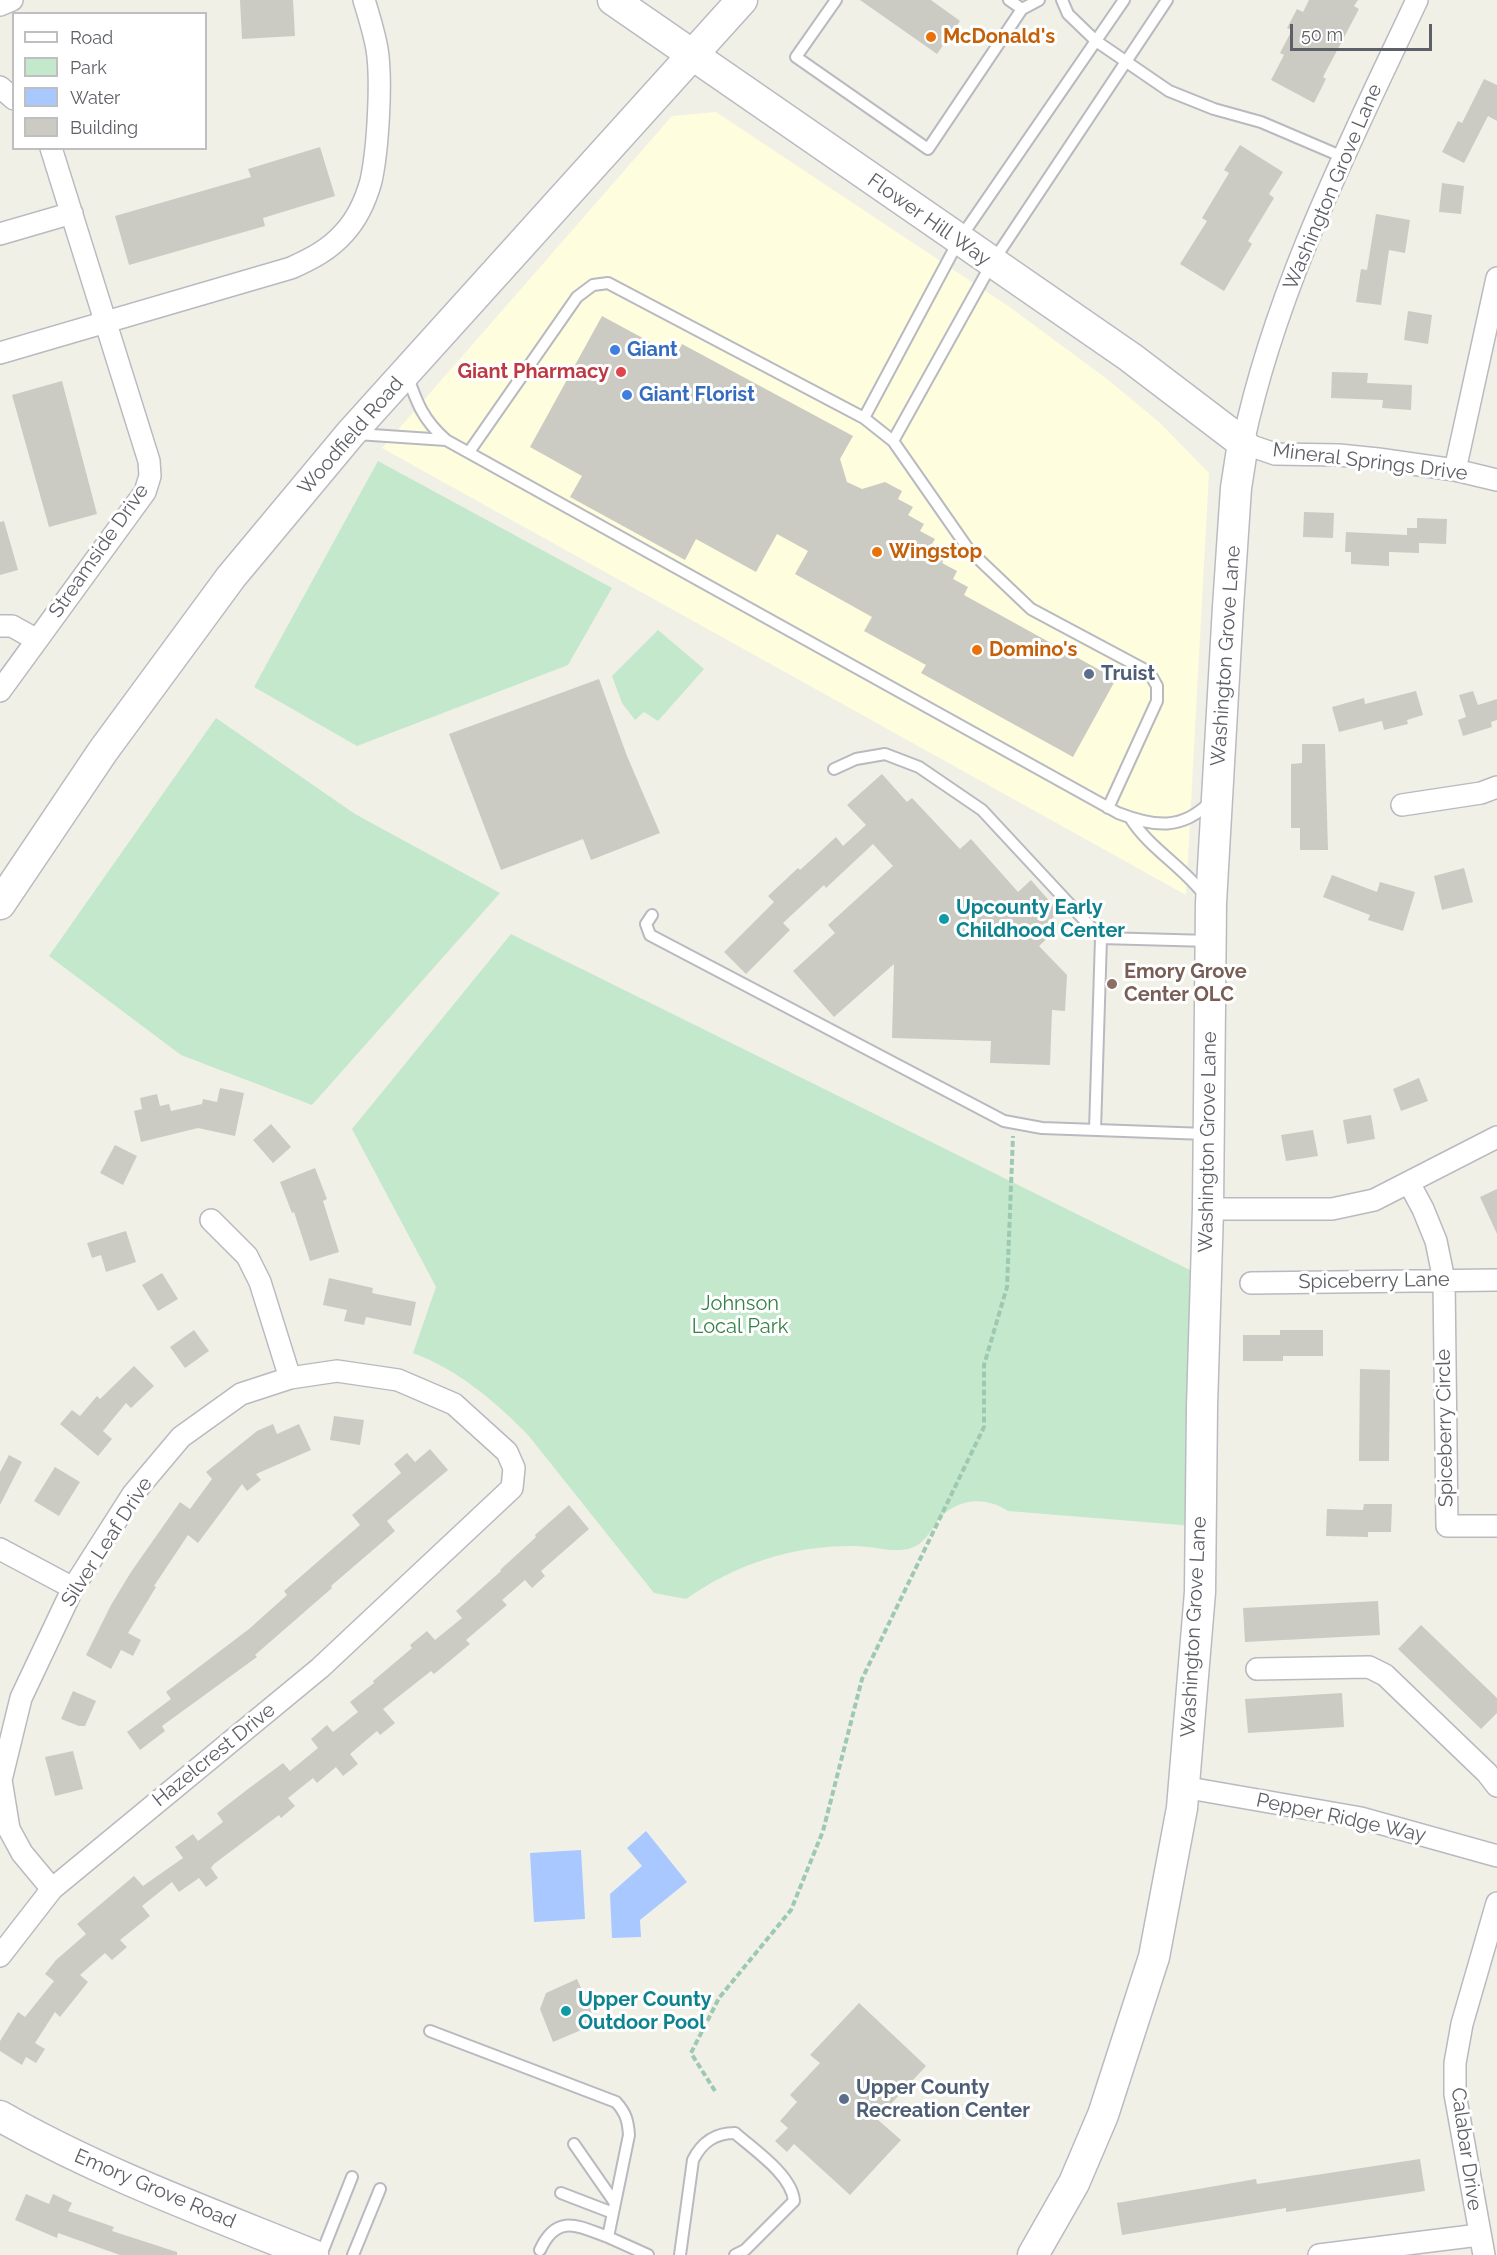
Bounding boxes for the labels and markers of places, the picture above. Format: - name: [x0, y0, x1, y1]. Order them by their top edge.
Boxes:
- place label: McDonald's: [943, 25, 1055, 49]
- marker: McDonald's: [924, 30, 938, 44]
- place label: Giant: [627, 338, 678, 362]
- marker: Giant: [608, 343, 622, 357]
- place label: Giant Pharmacy: [457, 360, 609, 384]
- marker: Giant Pharmacy: [614, 365, 628, 379]
- place label: Giant Florist: [639, 383, 755, 407]
- marker: Giant Florist: [620, 388, 634, 402]
- place label: Wingstop: [889, 540, 982, 564]
- marker: Wingstop: [870, 545, 884, 559]
- place label: Domino's: [989, 638, 1077, 662]
- marker: Domino's: [970, 643, 984, 657]
- place label: Truist: [1101, 662, 1155, 686]
- marker: Truist: [1082, 667, 1096, 681]
- place label: Upcounty Early Childhood Center: [956, 896, 1125, 943]
- marker: Upcounty Early Childhood Center: [937, 912, 951, 926]
- place label: Emory Grove Center OLC: [1124, 960, 1247, 1007]
- marker: Emory Grove Center OLC: [1105, 977, 1119, 991]
- place label: Upper County Outdoor Pool: [578, 1988, 712, 2035]
- marker: Upper County Outdoor Pool: [559, 2004, 573, 2018]
- place label: Upper County Recreation Center: [856, 2076, 1030, 2123]
- marker: Upper County Recreation Center: [837, 2092, 851, 2106]

